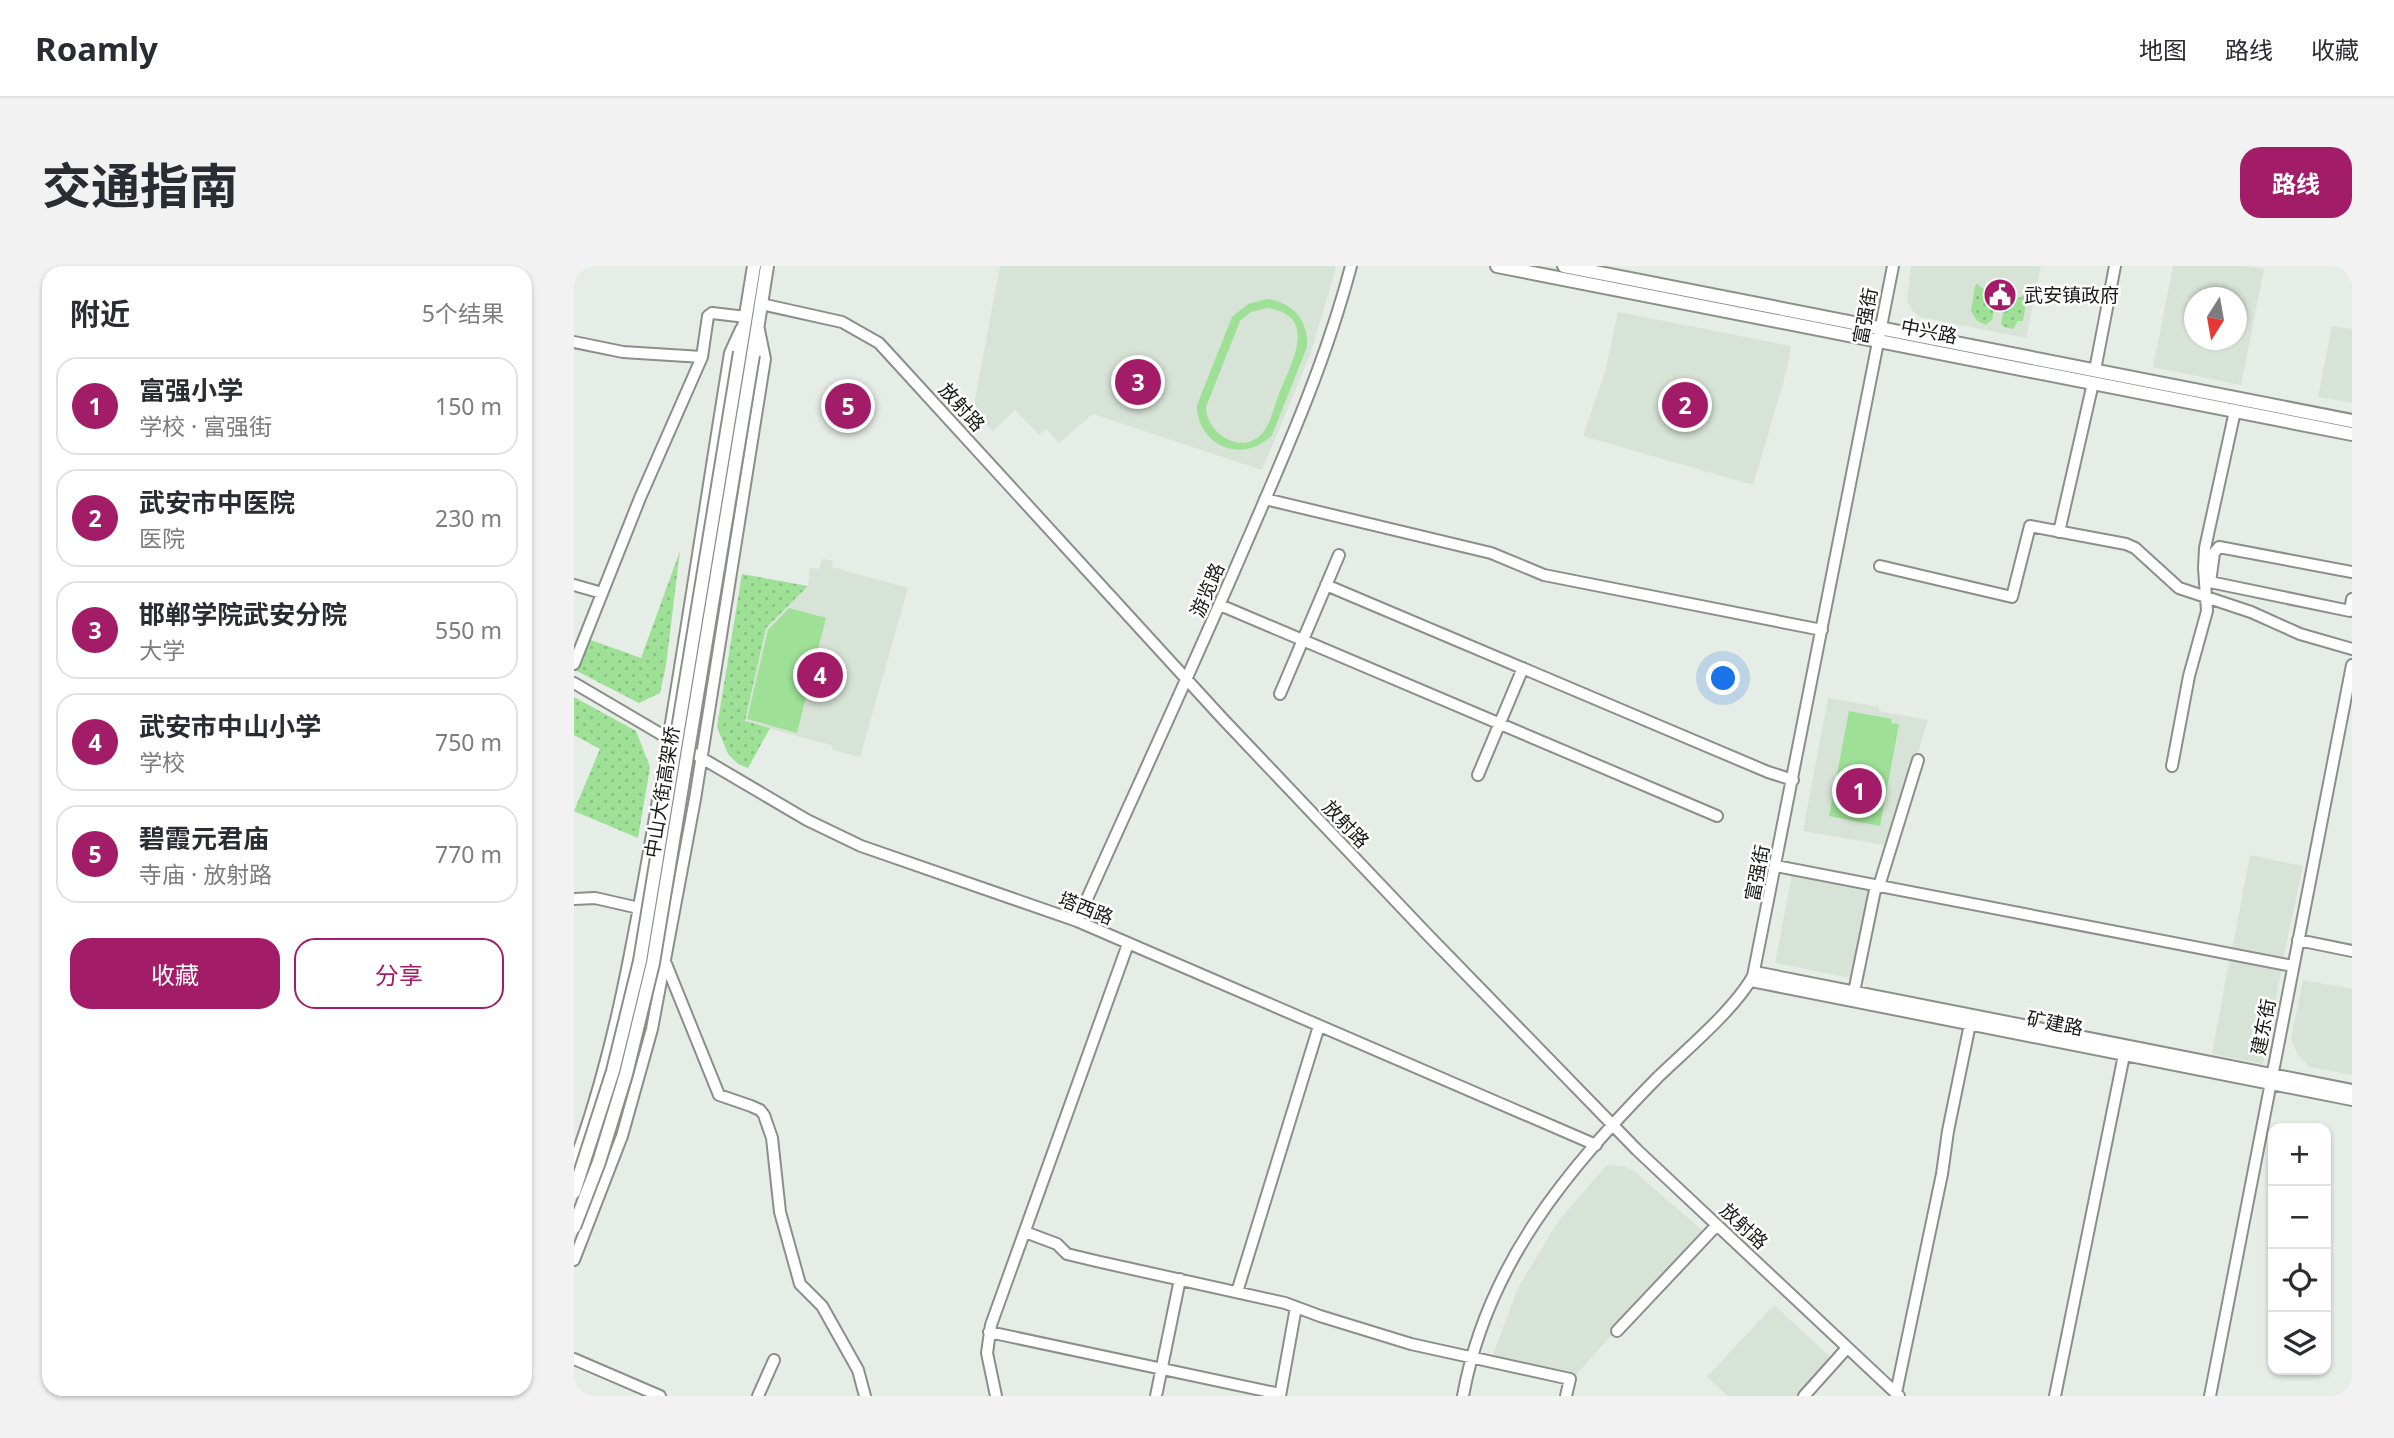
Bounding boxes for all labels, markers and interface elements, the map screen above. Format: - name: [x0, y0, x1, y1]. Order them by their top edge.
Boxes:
- text: Roamly: [35, 26, 158, 71]
- text: 地图: [2139, 33, 2187, 66]
- text: 路线: [2225, 33, 2273, 66]
- text: 收藏: [2311, 33, 2359, 66]
- button: 路线: [2240, 147, 2352, 218]
- text: 交通指南: [42, 152, 238, 218]
- public building icon: 武安镇政府: [1981, 276, 2019, 314]
- place label: 武安镇政府: [2024, 282, 2119, 308]
- street label: 富强街: [1847, 286, 1883, 346]
- north arrow: [2184, 287, 2247, 350]
- text: 附近: [70, 293, 130, 334]
- text: 5个结果: [422, 297, 504, 329]
- street label: 中兴路: [1899, 313, 1959, 349]
- pin: 3: [1115, 356, 1161, 408]
- text: 富强小学: [139, 372, 243, 408]
- street label: 放射路: [933, 377, 991, 437]
- pin: 2: [1662, 379, 1708, 431]
- pin: 5: [825, 380, 871, 432]
- text: 1: [88, 390, 102, 422]
- text: 150 m: [435, 390, 502, 422]
- text: 学校 · 富强街: [139, 410, 272, 442]
- text: 武安市中医院: [139, 484, 295, 520]
- text: 2: [88, 502, 102, 534]
- text: 230 m: [435, 502, 502, 534]
- text: 医院: [139, 522, 185, 554]
- street label: 游览路: [1184, 559, 1230, 621]
- text: 邯郸学院武安分院: [139, 596, 347, 632]
- text: 3: [88, 614, 102, 646]
- text: 550 m: [435, 614, 502, 646]
- text: 大学: [139, 634, 185, 666]
- pin: 4: [797, 649, 843, 701]
- your location: [1706, 661, 1740, 695]
- text: 武安市中山小学: [139, 708, 321, 744]
- street label: 中山大街高架桥: [639, 724, 685, 860]
- text: 4: [88, 726, 102, 758]
- text: 750 m: [435, 726, 502, 758]
- text: 学校: [139, 746, 185, 778]
- pin: 1: [1836, 765, 1882, 817]
- street label: 放射路: [1317, 794, 1375, 854]
- text: 碧霞元君庙: [139, 820, 269, 856]
- text: 5: [88, 838, 102, 870]
- text: 770 m: [435, 838, 502, 870]
- street label: 富强街: [1739, 843, 1775, 903]
- text: 寺庙 · 放射路: [139, 858, 272, 890]
- street label: 塔西路: [1055, 886, 1117, 930]
- button: 收藏: [70, 938, 280, 1009]
- button: 分享: [294, 938, 504, 1009]
- street label: 建东街: [2245, 997, 2281, 1057]
- street label: 矿建路: [2025, 1005, 2085, 1041]
- map controls: [2268, 1123, 2331, 1375]
- button: +: [2268, 1123, 2331, 1186]
- button: −: [2268, 1186, 2331, 1249]
- street label: 放射路: [1714, 1197, 1774, 1255]
- button: locate: [2268, 1249, 2331, 1312]
- button: layers: [2268, 1312, 2331, 1375]

